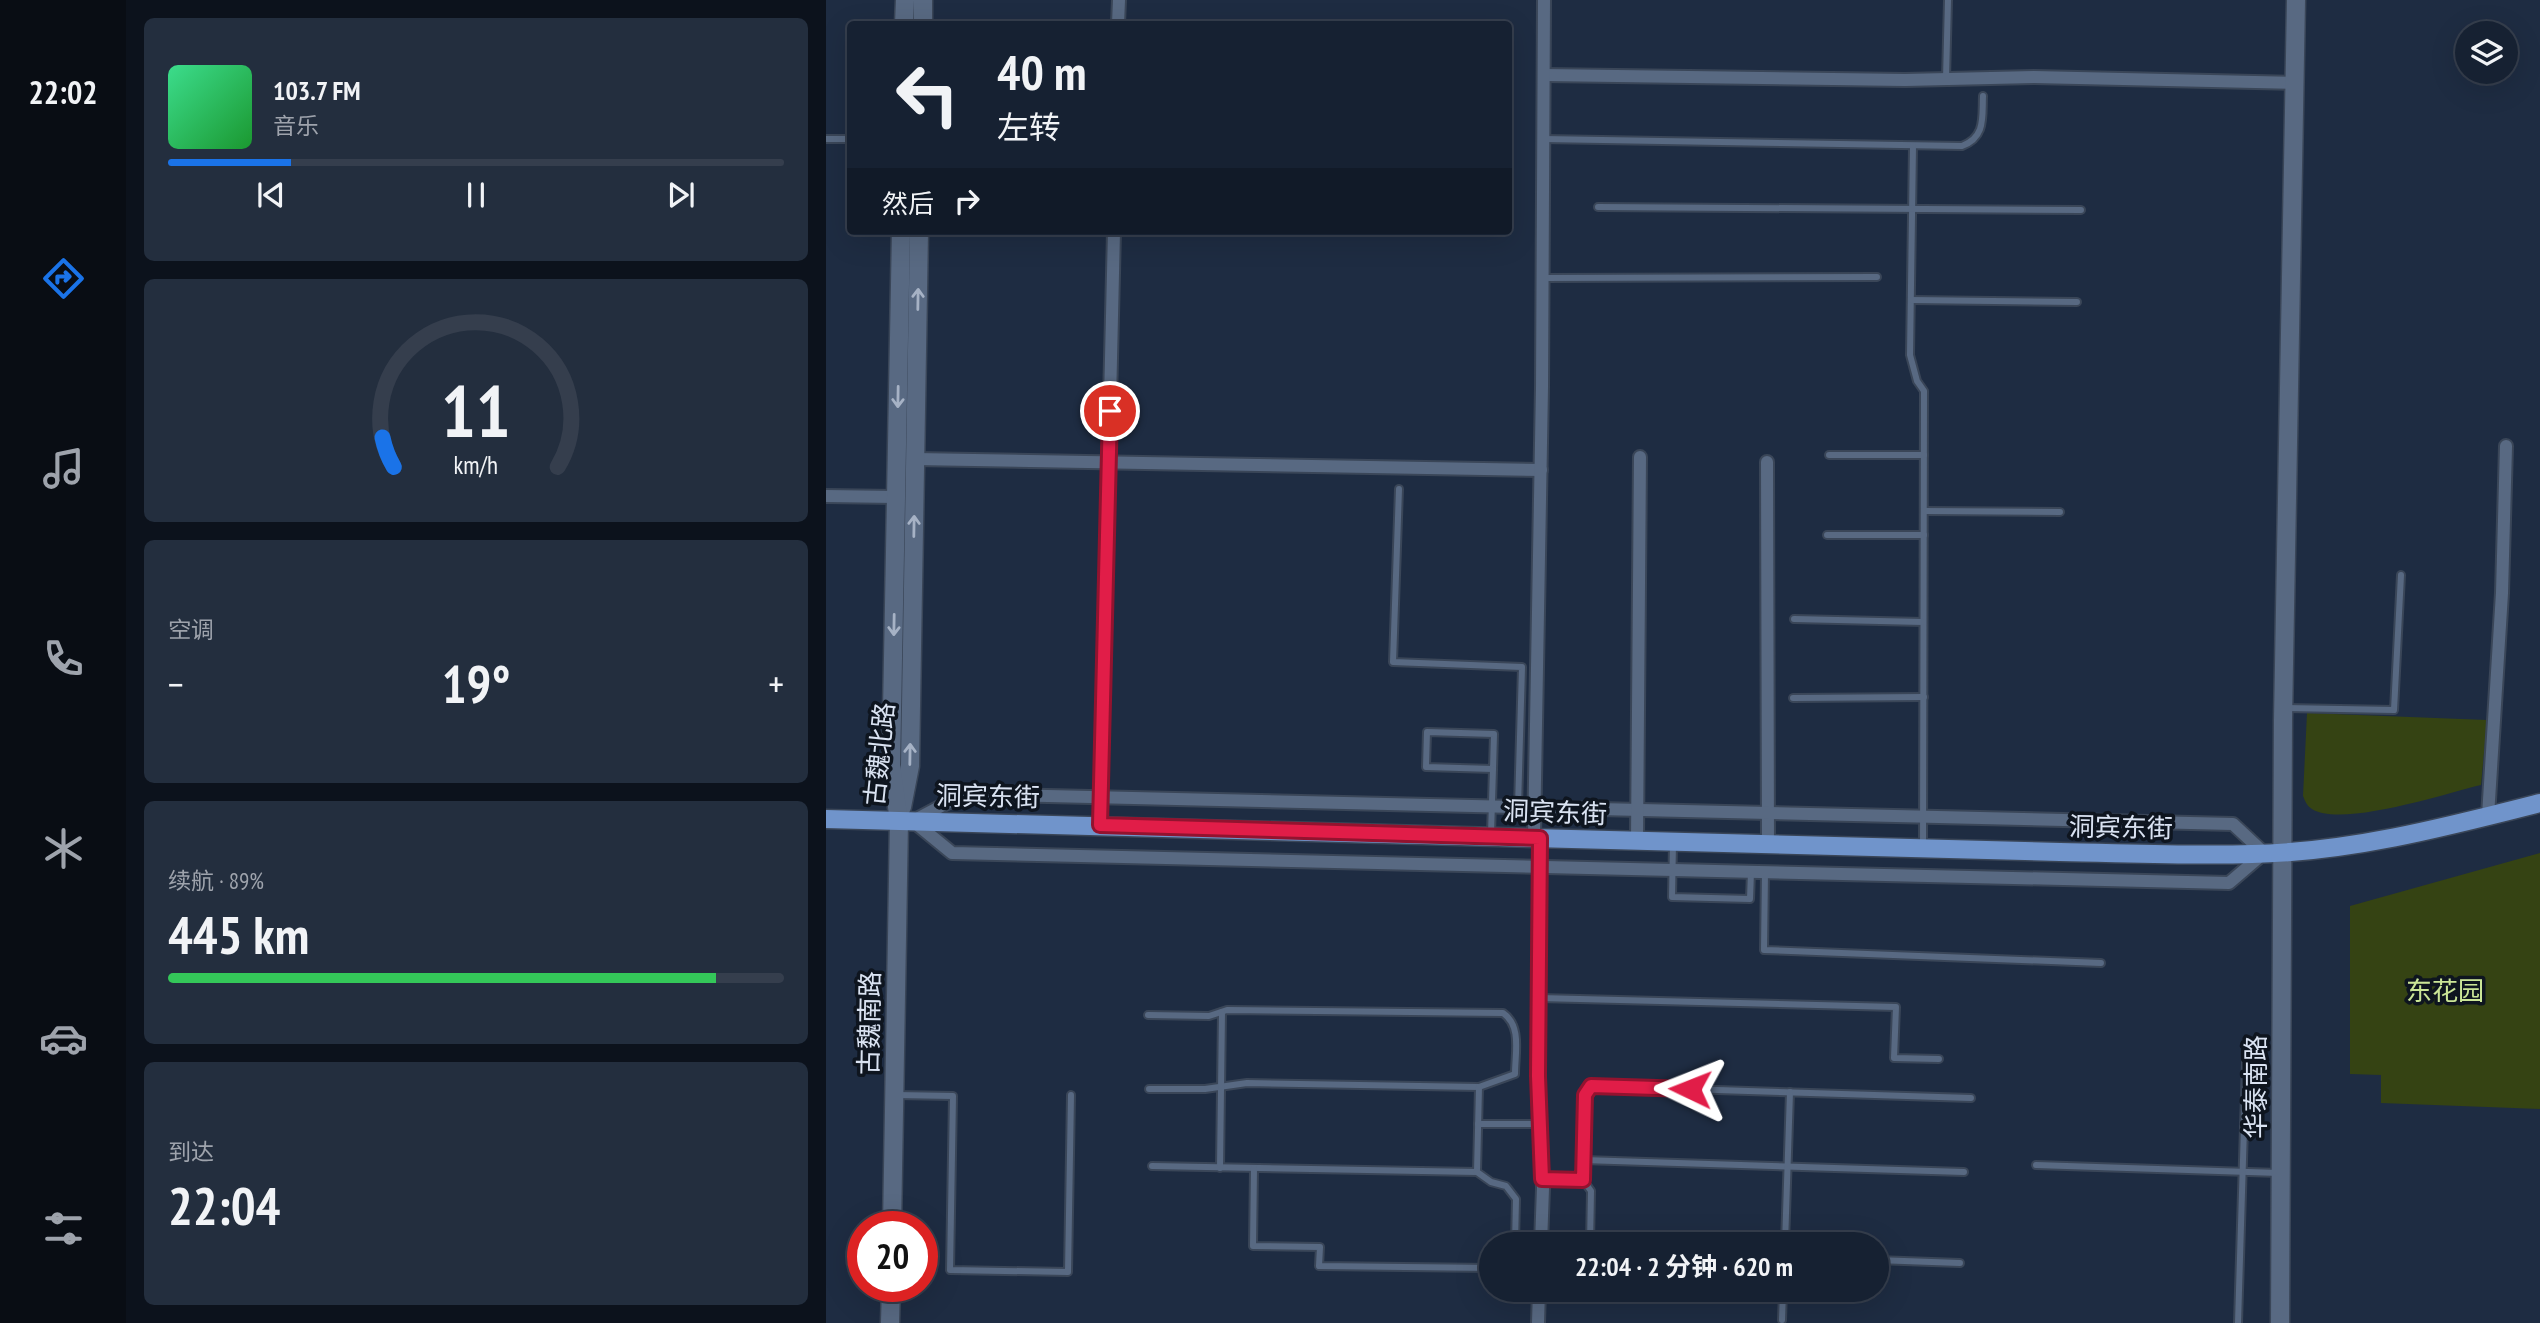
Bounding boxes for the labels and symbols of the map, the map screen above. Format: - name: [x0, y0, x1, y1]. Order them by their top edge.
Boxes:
- one-way arrow: [911, 287, 925, 310]
- pin: [1080, 381, 1140, 441]
- one-way arrow: [891, 385, 905, 408]
- one-way arrow: [907, 515, 921, 538]
- one-way arrow: [887, 613, 901, 636]
- street label: 古魏北路: [857, 701, 901, 807]
- one-way arrow: [903, 742, 917, 765]
- street label: 洞宾东街: [936, 779, 1040, 813]
- street label: 洞宾东街: [1502, 794, 1608, 830]
- street label: 洞宾东街: [2069, 810, 2173, 844]
- street label: 古魏南路: [852, 971, 886, 1075]
- park label: 东花园: [2406, 974, 2484, 1007]
- street label: 华泰南路: [2239, 1035, 2272, 1139]
- position arrow: [1653, 1052, 1727, 1126]
- speed limit sign: 20: [847, 1211, 938, 1302]

